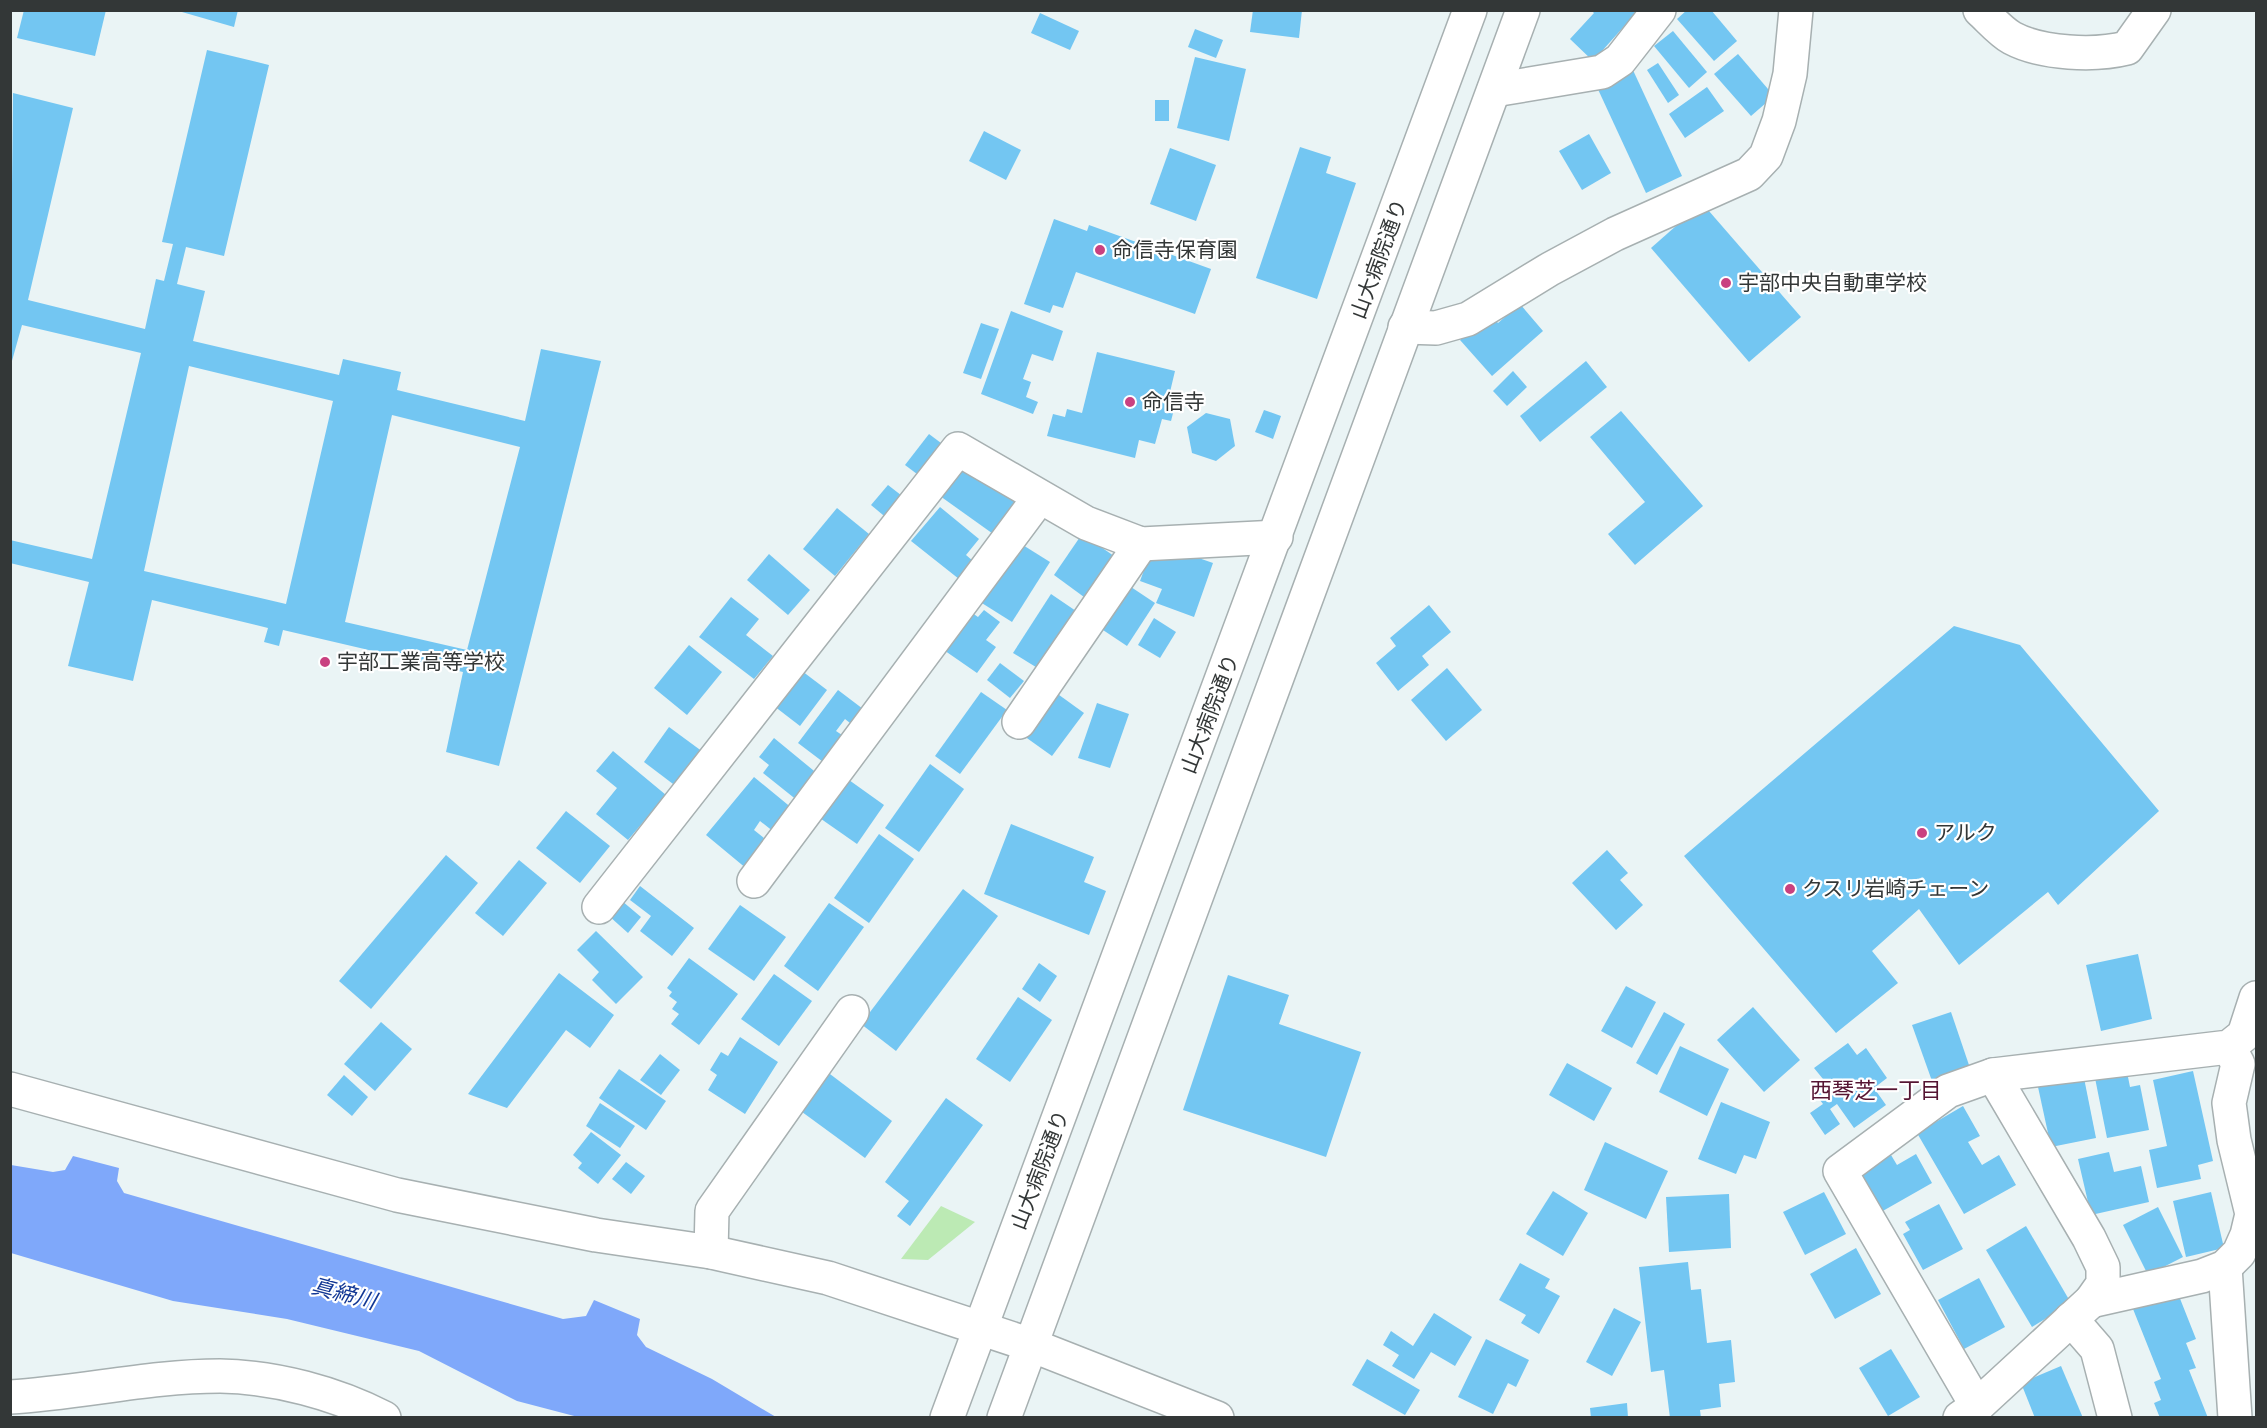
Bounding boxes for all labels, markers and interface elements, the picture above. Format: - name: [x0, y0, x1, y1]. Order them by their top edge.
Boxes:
- street label: 山大病院通り: [1343, 195, 1415, 323]
- place label: 命信寺保育園: [1112, 235, 1238, 265]
- marker: 命信寺保育園: [1093, 243, 1107, 257]
- place label: 宇部中央自動車学校: [1738, 268, 1927, 298]
- marker: 宇部中央自動車学校: [1719, 276, 1733, 290]
- place label: 命信寺: [1142, 387, 1205, 417]
- marker: 命信寺: [1123, 395, 1137, 409]
- place label: 宇部工業高等学校: [337, 647, 505, 677]
- street label: 山大病院通り: [1173, 650, 1247, 778]
- marker: 宇部工業高等学校: [318, 655, 332, 669]
- place label: アルク: [1934, 818, 1997, 848]
- marker: アルク: [1915, 826, 1929, 840]
- place label: クスリ岩崎チェーン: [1802, 874, 1989, 904]
- marker: クスリ岩崎チェーン: [1783, 882, 1797, 896]
- district label: 西琴芝一丁目: [1810, 1074, 1942, 1106]
- street label: 山大病院通り: [1003, 1106, 1077, 1234]
- water label: 真締川: [308, 1269, 382, 1318]

